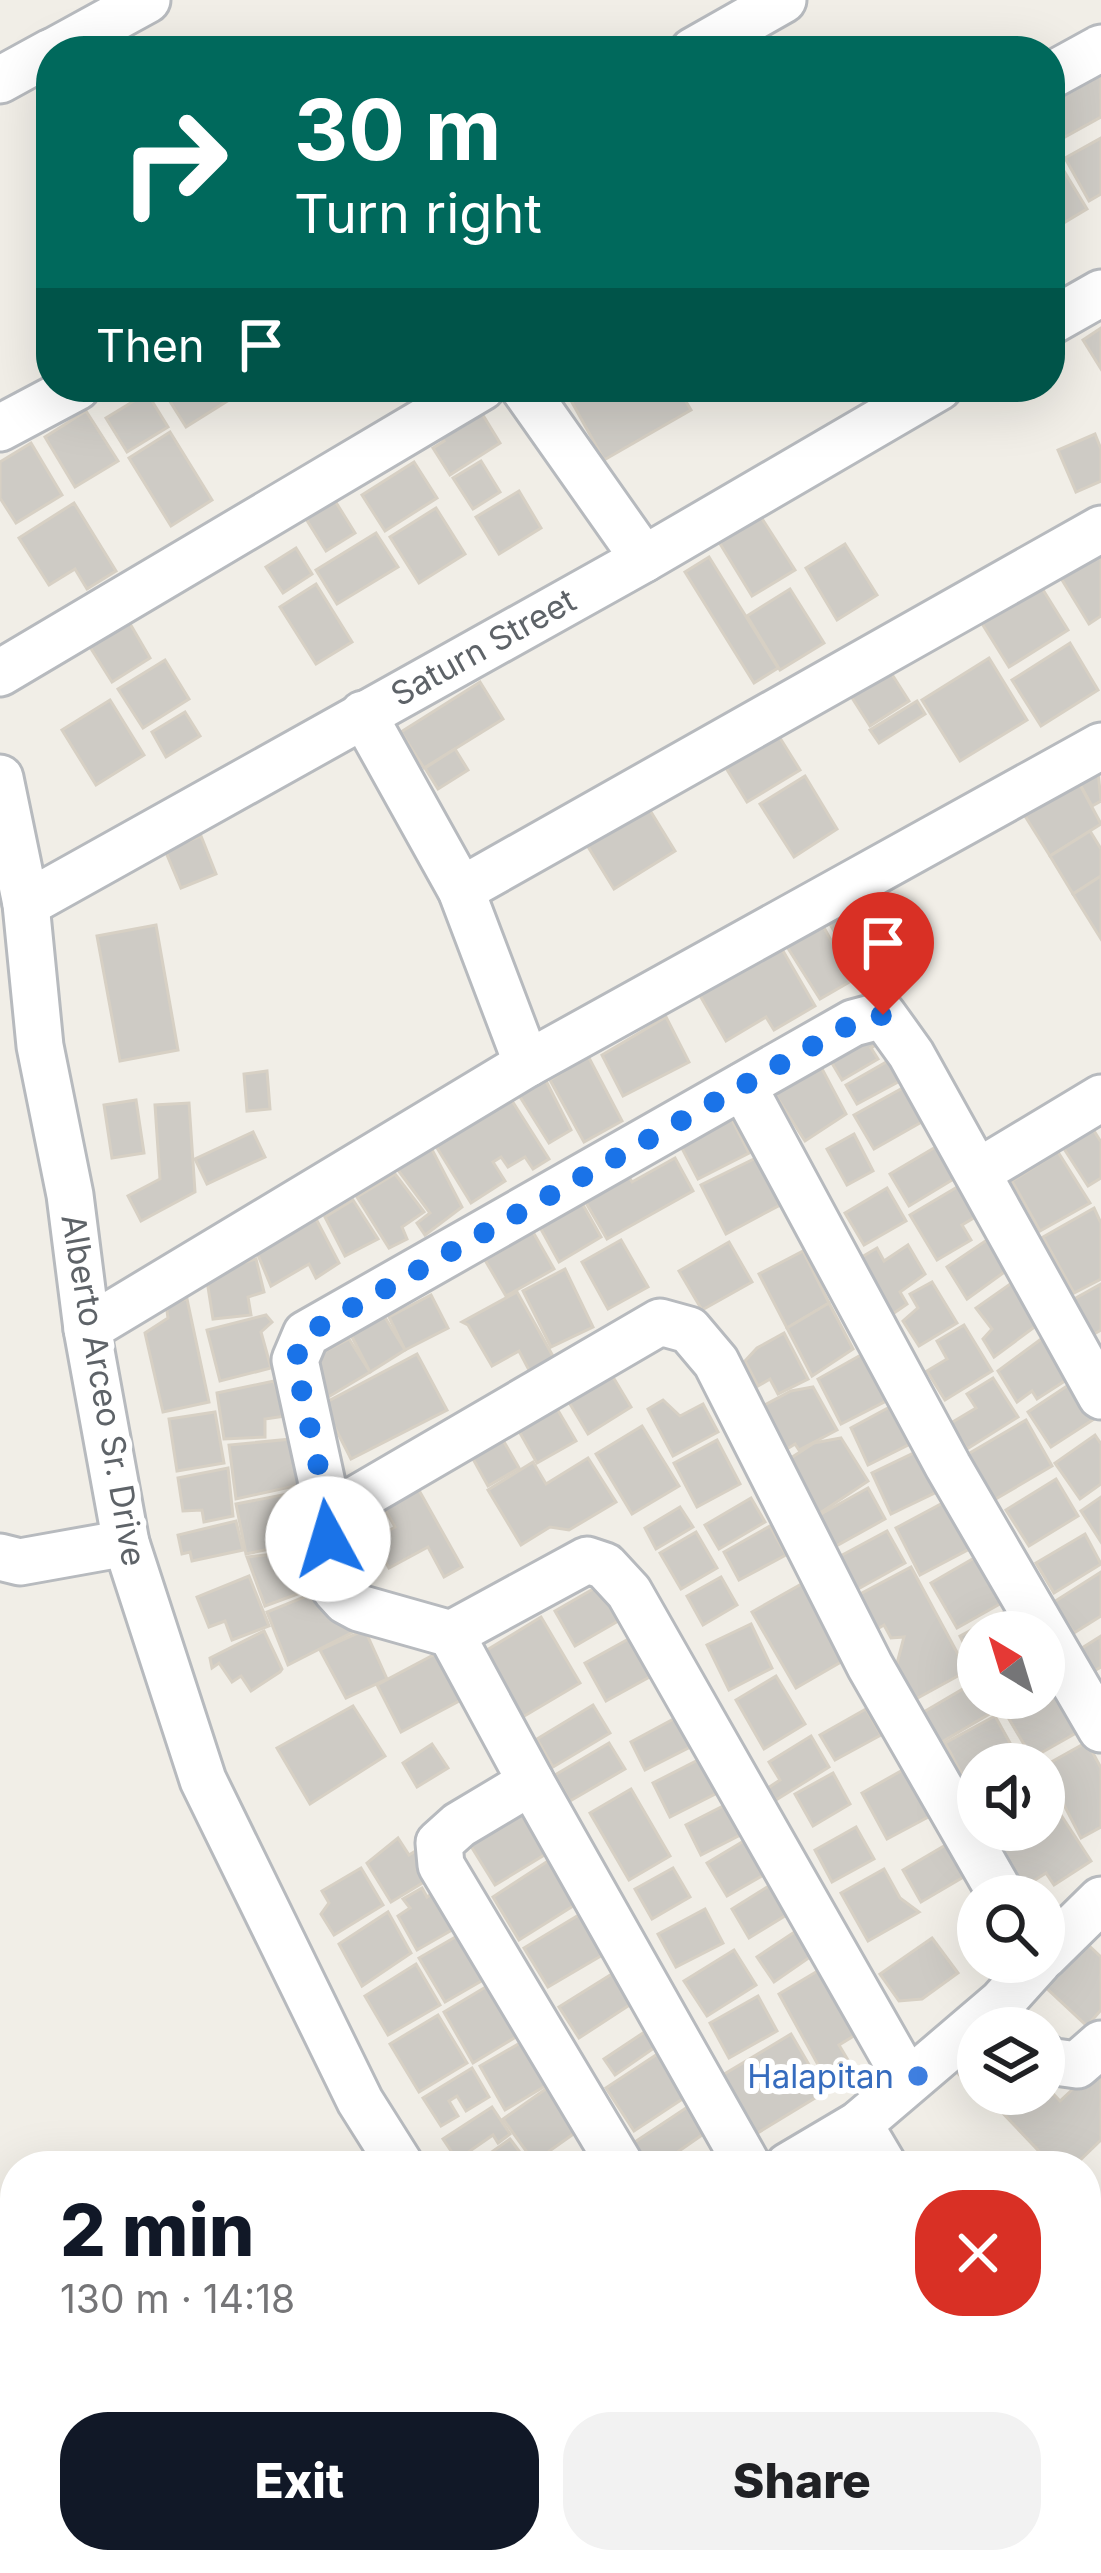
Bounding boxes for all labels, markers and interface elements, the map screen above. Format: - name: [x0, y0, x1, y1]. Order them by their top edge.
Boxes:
- text: 30 m: [294, 79, 501, 180]
- icon: right: [96, 84, 252, 240]
- text: Turn right: [294, 181, 542, 246]
- icon: arrive: [228, 312, 294, 378]
- text: Then: [96, 318, 204, 373]
- street label: Saturn Street: [384, 580, 582, 714]
- pin: [832, 892, 934, 1015]
- icon: arrive: [850, 910, 916, 976]
- street label: Alberto Arceo Sr. Drive: [53, 1211, 155, 1569]
- position arrow: [265, 1476, 391, 1602]
- north arrow: [957, 1611, 1065, 1719]
- map controls: [957, 1611, 1065, 2115]
- button: sound: [957, 1743, 1065, 1851]
- button: search: [957, 1875, 1065, 1983]
- button: layers: [957, 2007, 1065, 2115]
- place label: Halapitan: [747, 2056, 894, 2096]
- marker: Halapitan: [905, 2063, 931, 2089]
- text: 2 min: [60, 2186, 255, 2273]
- button: close: [915, 2190, 1041, 2316]
- text: 130 m · 14:18: [60, 2275, 295, 2322]
- button: Exit: [60, 2412, 539, 2550]
- button: Share: [563, 2412, 1041, 2550]

